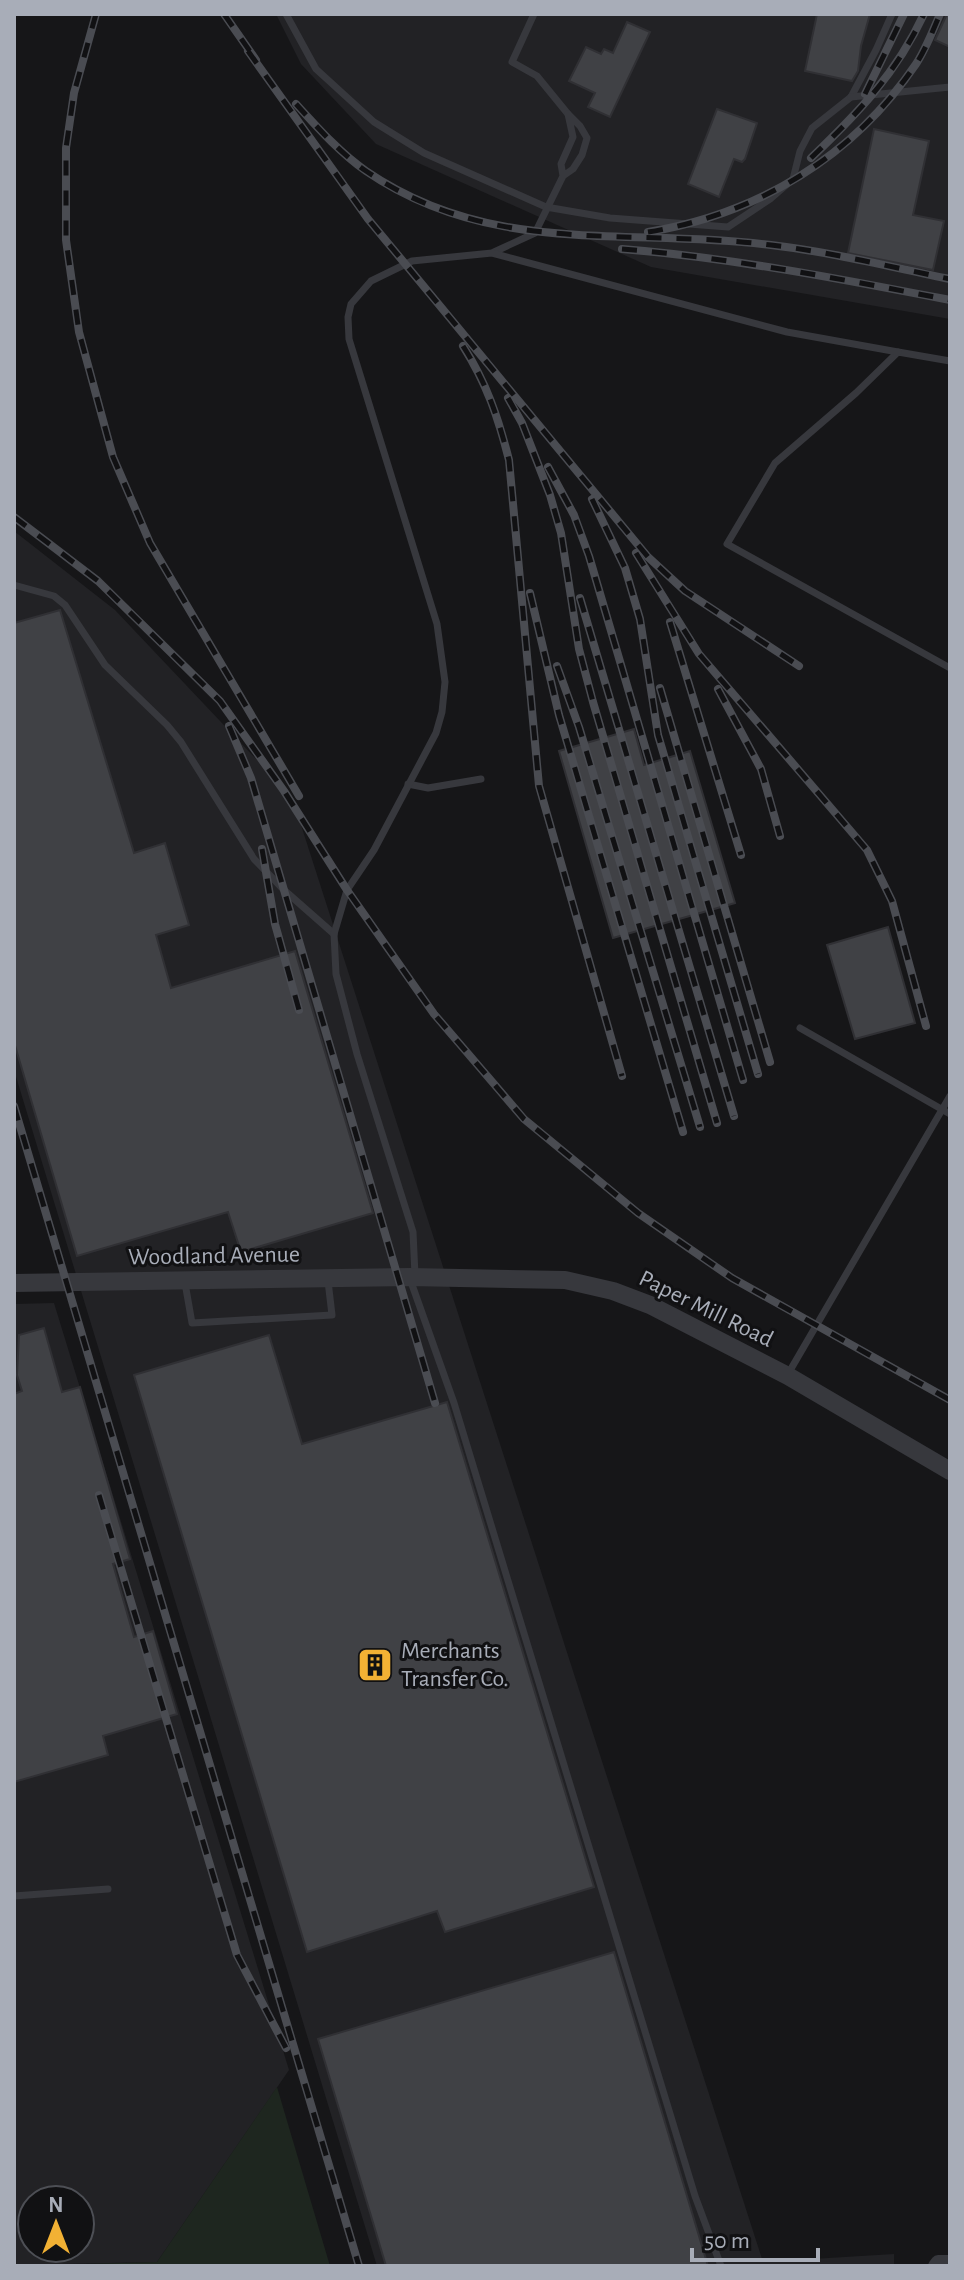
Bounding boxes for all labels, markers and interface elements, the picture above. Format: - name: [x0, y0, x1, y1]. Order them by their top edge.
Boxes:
- street label: Woodland Avenue: [128, 1243, 300, 1269]
- street label: Paper Mill Road: [635, 1266, 777, 1352]
- place label: Merchants Transfer Co.: [401, 1639, 509, 1691]
- building icon: Merchants Transfer Co.: [356, 1646, 394, 1684]
- north arrow: [16, 2184, 96, 2264]
- text: N: [48, 2194, 64, 2216]
- scale bar: [692, 2212, 818, 2262]
- text: 50 m: [704, 2229, 750, 2253]

